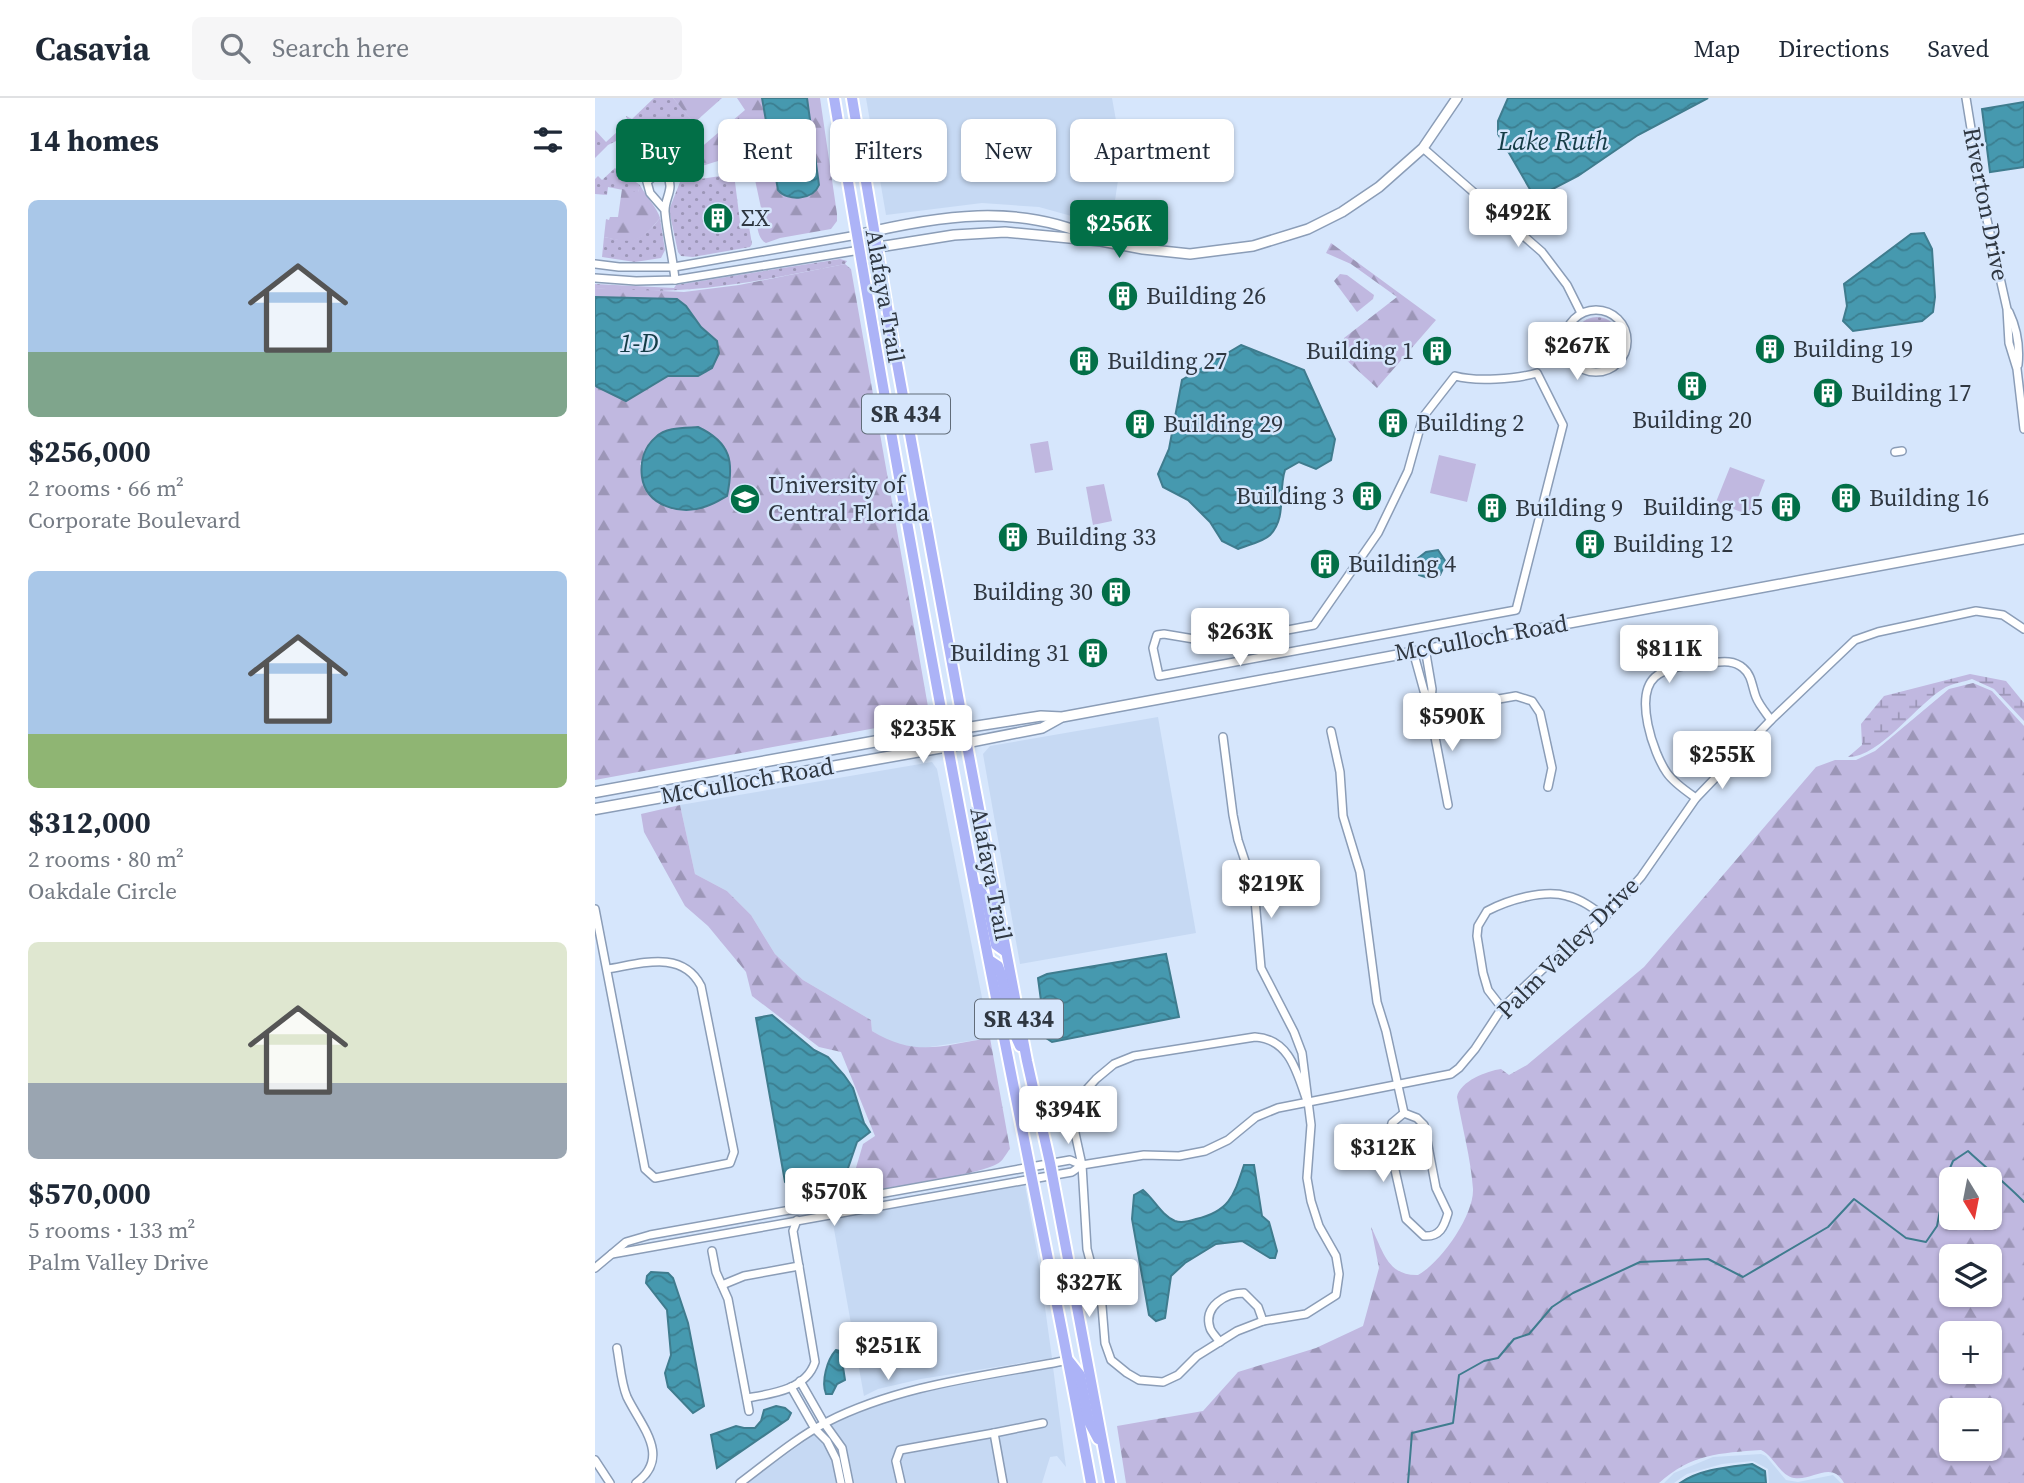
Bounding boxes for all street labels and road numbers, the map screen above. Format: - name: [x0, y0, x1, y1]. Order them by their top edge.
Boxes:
- street label: Riverton Drive: [1955, 124, 2018, 284]
- street label: Alafaya Trail: [858, 227, 913, 365]
- road number: SR 434: [862, 394, 950, 434]
- street label: McCulloch Road: [1392, 606, 1570, 669]
- street label: McCulloch Road: [658, 749, 836, 812]
- street label: Alafaya Trail: [962, 805, 1021, 943]
- street label: Palm Valley Drive: [1489, 869, 1646, 1026]
- road number: SR 434: [975, 1000, 1063, 1038]

